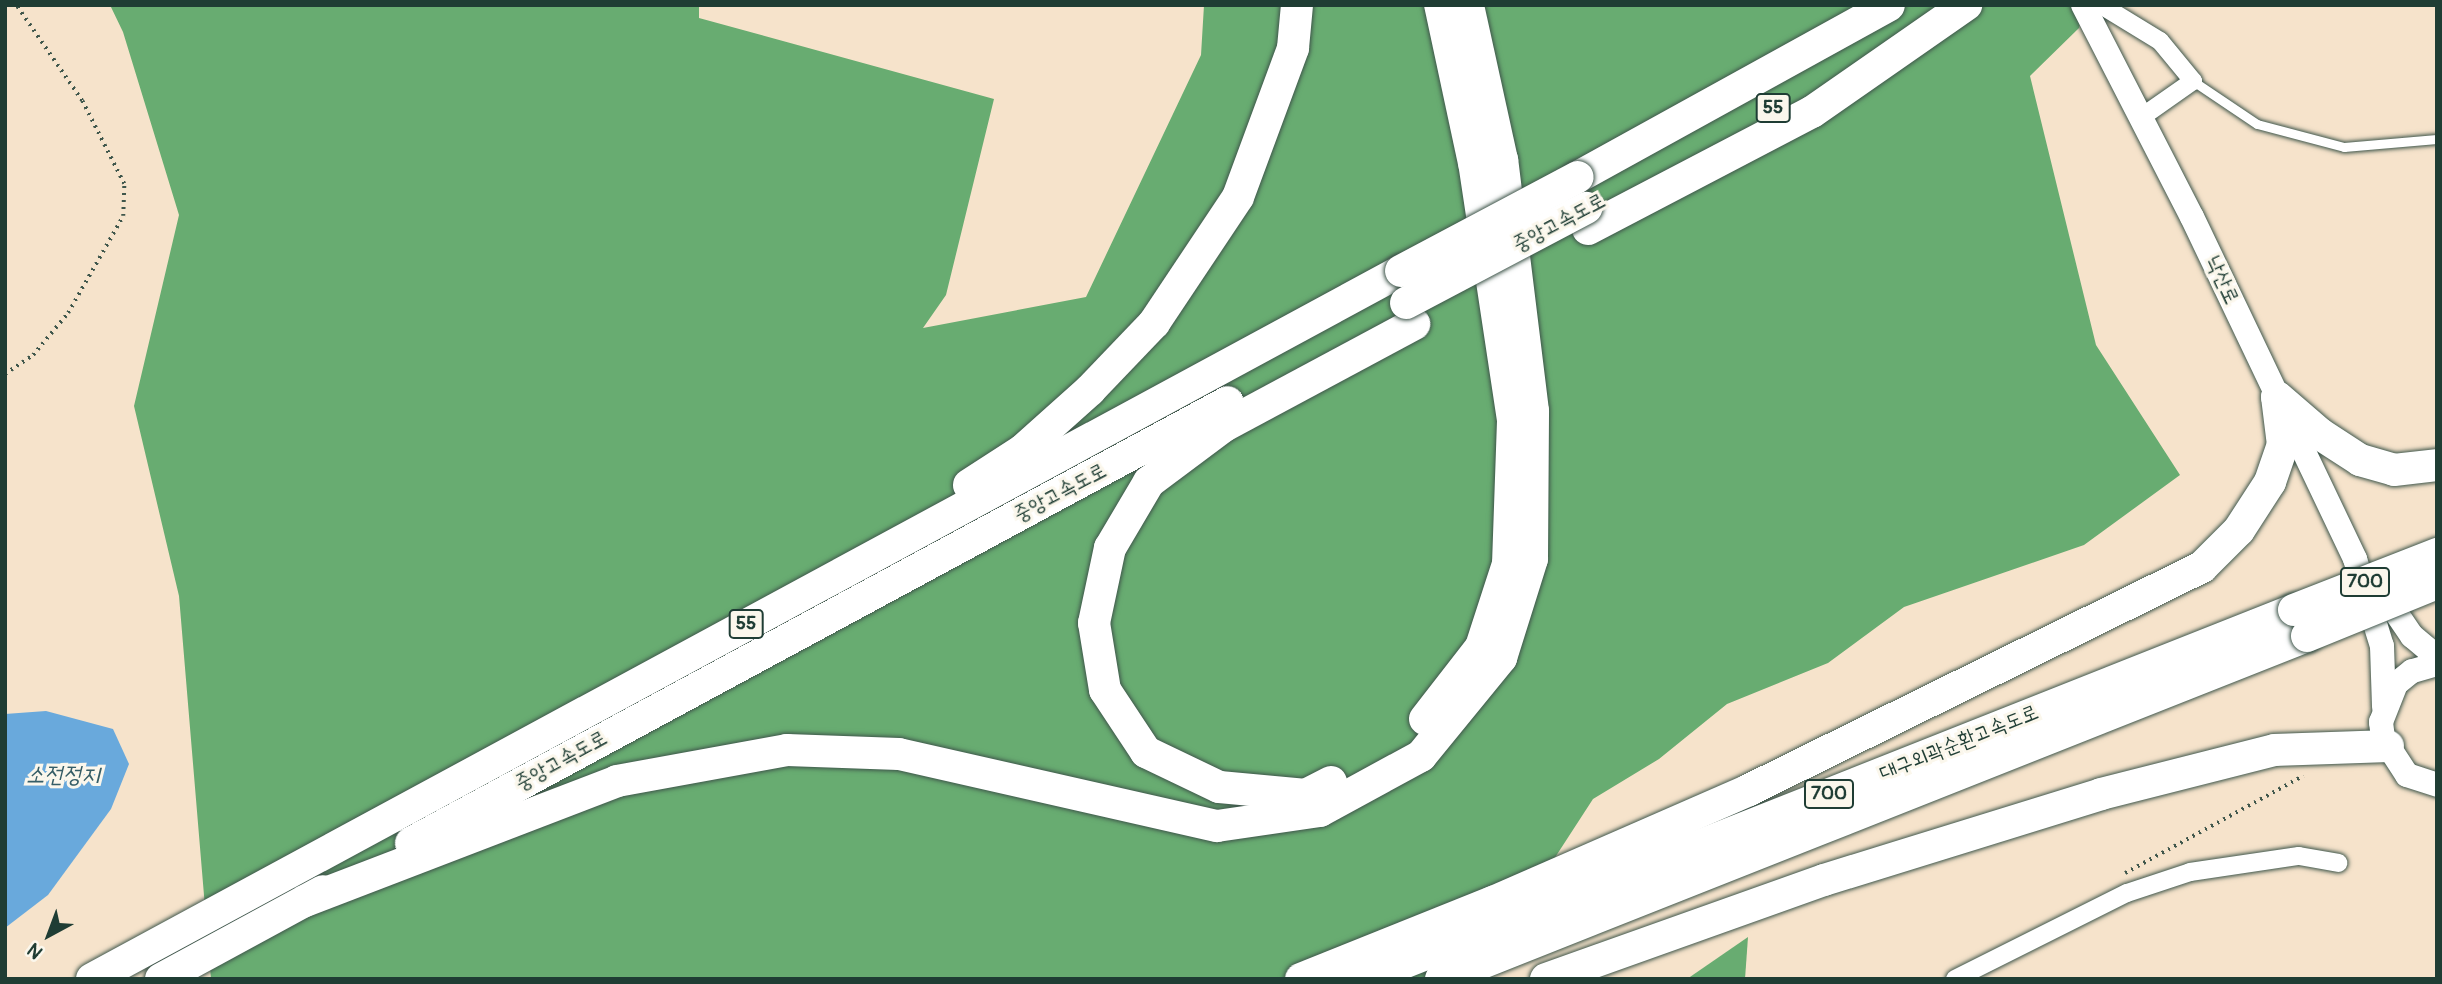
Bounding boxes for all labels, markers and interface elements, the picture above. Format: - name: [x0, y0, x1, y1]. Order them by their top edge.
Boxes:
- road number: 55: [1756, 92, 1790, 124]
- street label: 중앙고속도로: [1508, 188, 1610, 258]
- street label: 낙산로: [2200, 252, 2244, 308]
- street label: 중앙고속도로: [1009, 458, 1111, 528]
- road number: 700: [2339, 566, 2391, 597]
- road number: 55: [728, 608, 764, 639]
- street label: 대구외곽순환고속도로: [1876, 700, 2042, 786]
- street label: 중앙고속도로: [511, 725, 611, 797]
- water label: 소전정지: [26, 761, 100, 789]
- road number: 700: [1803, 778, 1855, 810]
- north arrow: [14, 900, 84, 970]
- text: N: [23, 938, 48, 964]

